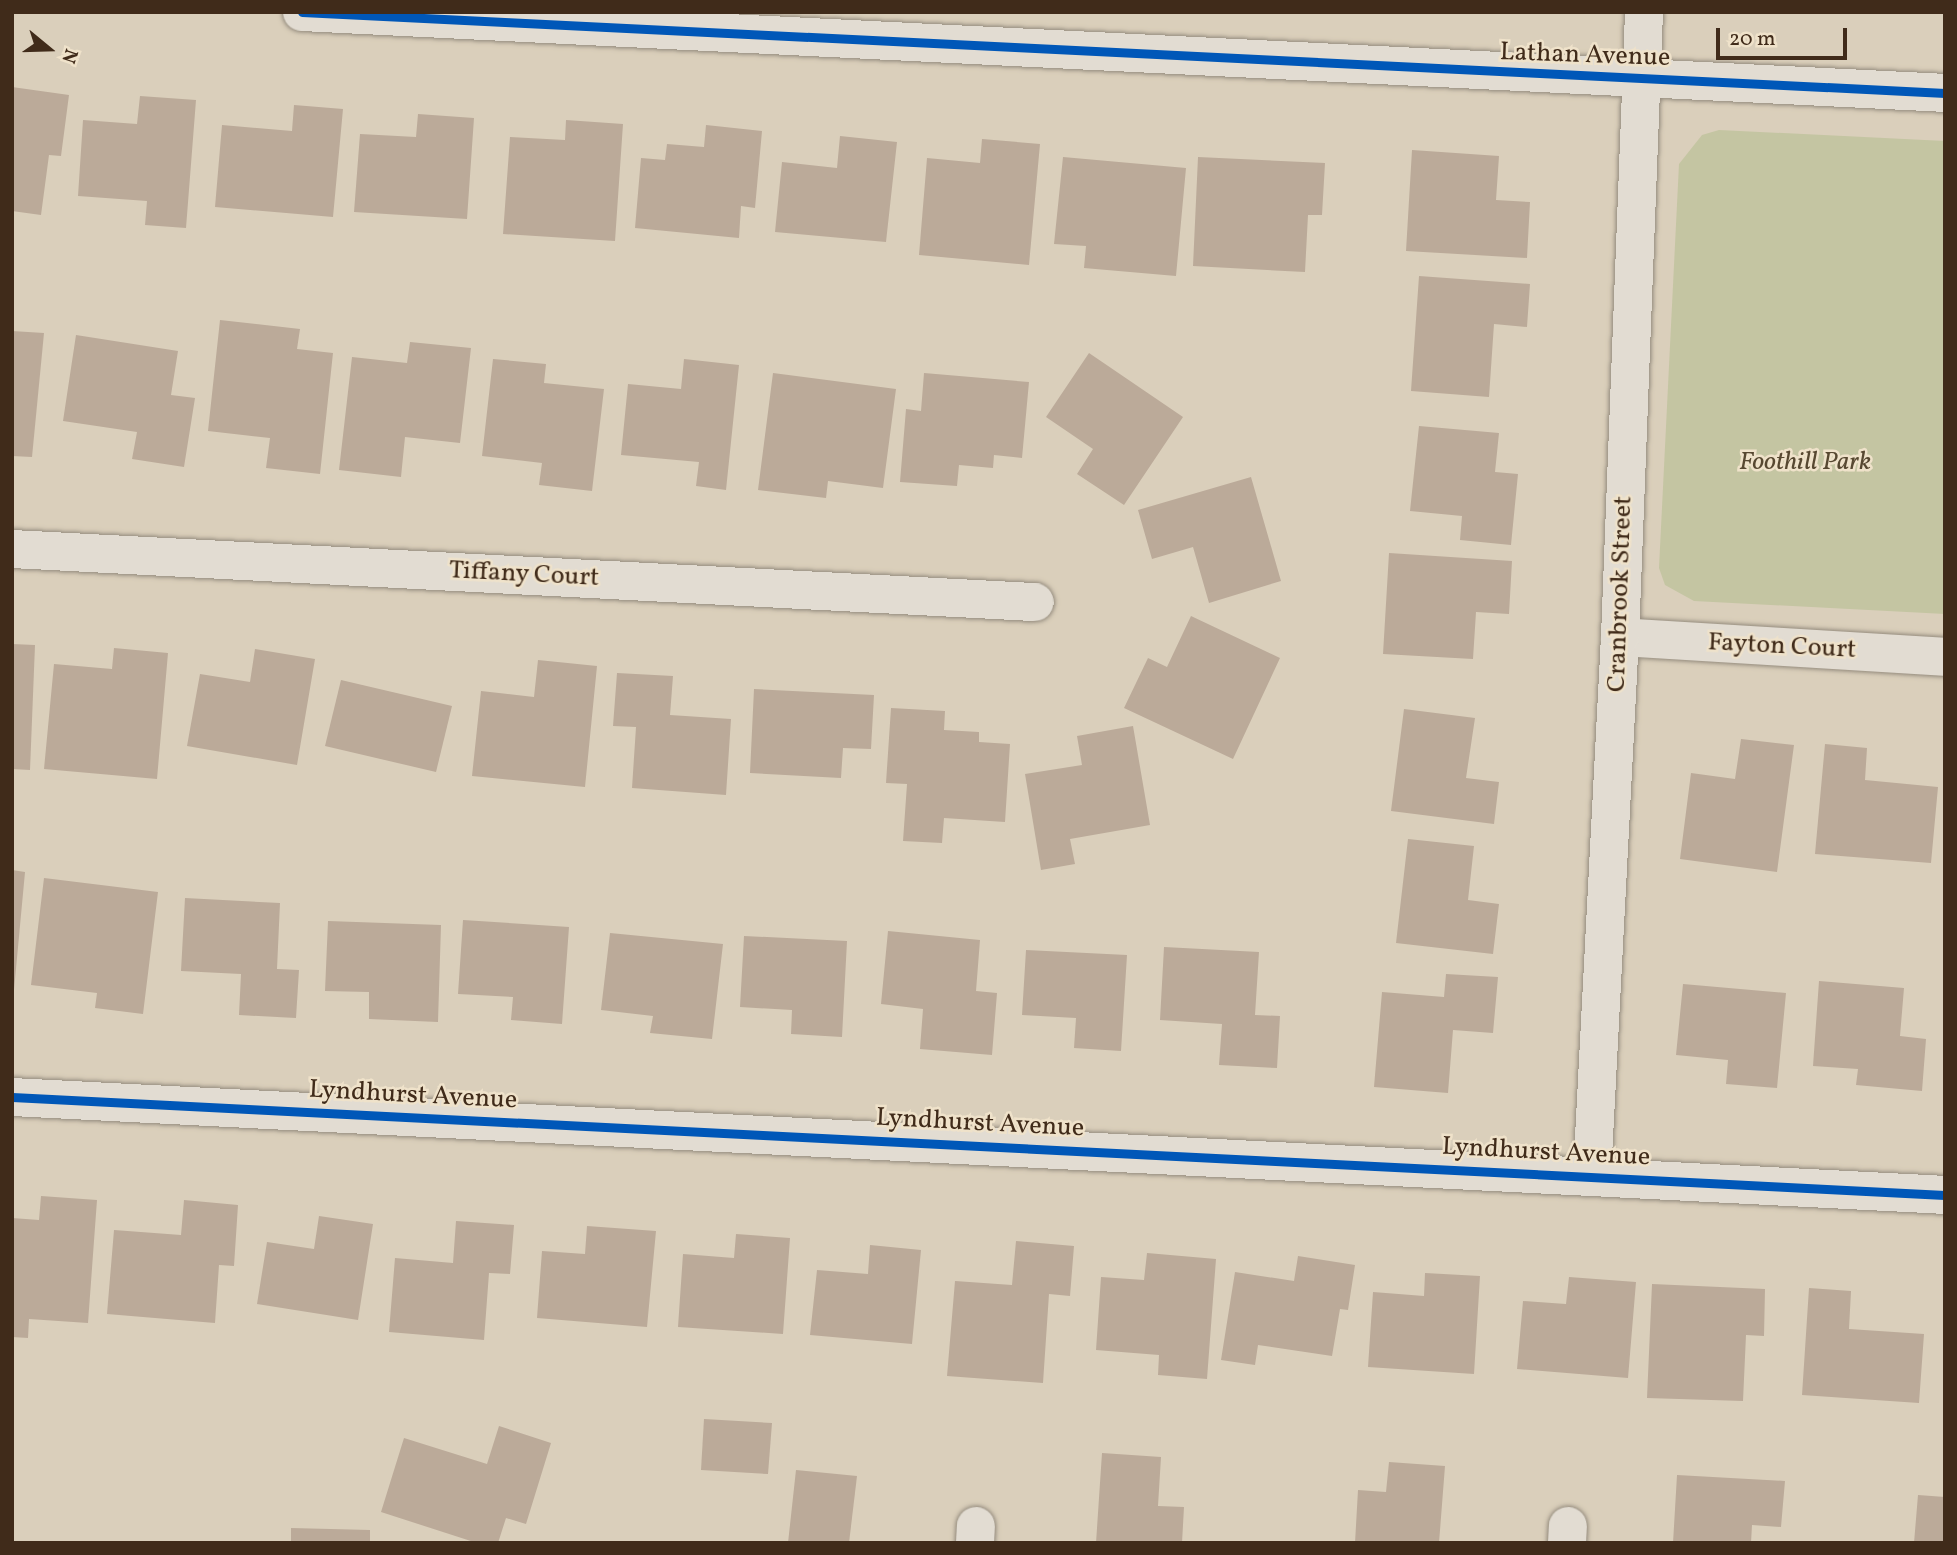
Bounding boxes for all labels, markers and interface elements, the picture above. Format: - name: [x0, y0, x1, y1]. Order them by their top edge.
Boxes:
- north arrow: [14, 14, 84, 84]
- scale bar: [1719, 14, 1850, 58]
- text: 20 m: [1729, 25, 1775, 54]
- street label: Lathan Avenue: [1499, 37, 1671, 75]
- text: N: [54, 45, 83, 67]
- park label: Foothill Park: [1739, 447, 1871, 479]
- street label: Cranbrook Street: [1602, 495, 1640, 693]
- street label: Tiffany Court: [448, 555, 600, 595]
- street label: Fayton Court: [1707, 628, 1857, 666]
- street label: Lyndhurst Avenue: [308, 1075, 518, 1117]
- street label: Lyndhurst Avenue: [875, 1103, 1085, 1145]
- street label: Lyndhurst Avenue: [1441, 1132, 1651, 1174]

